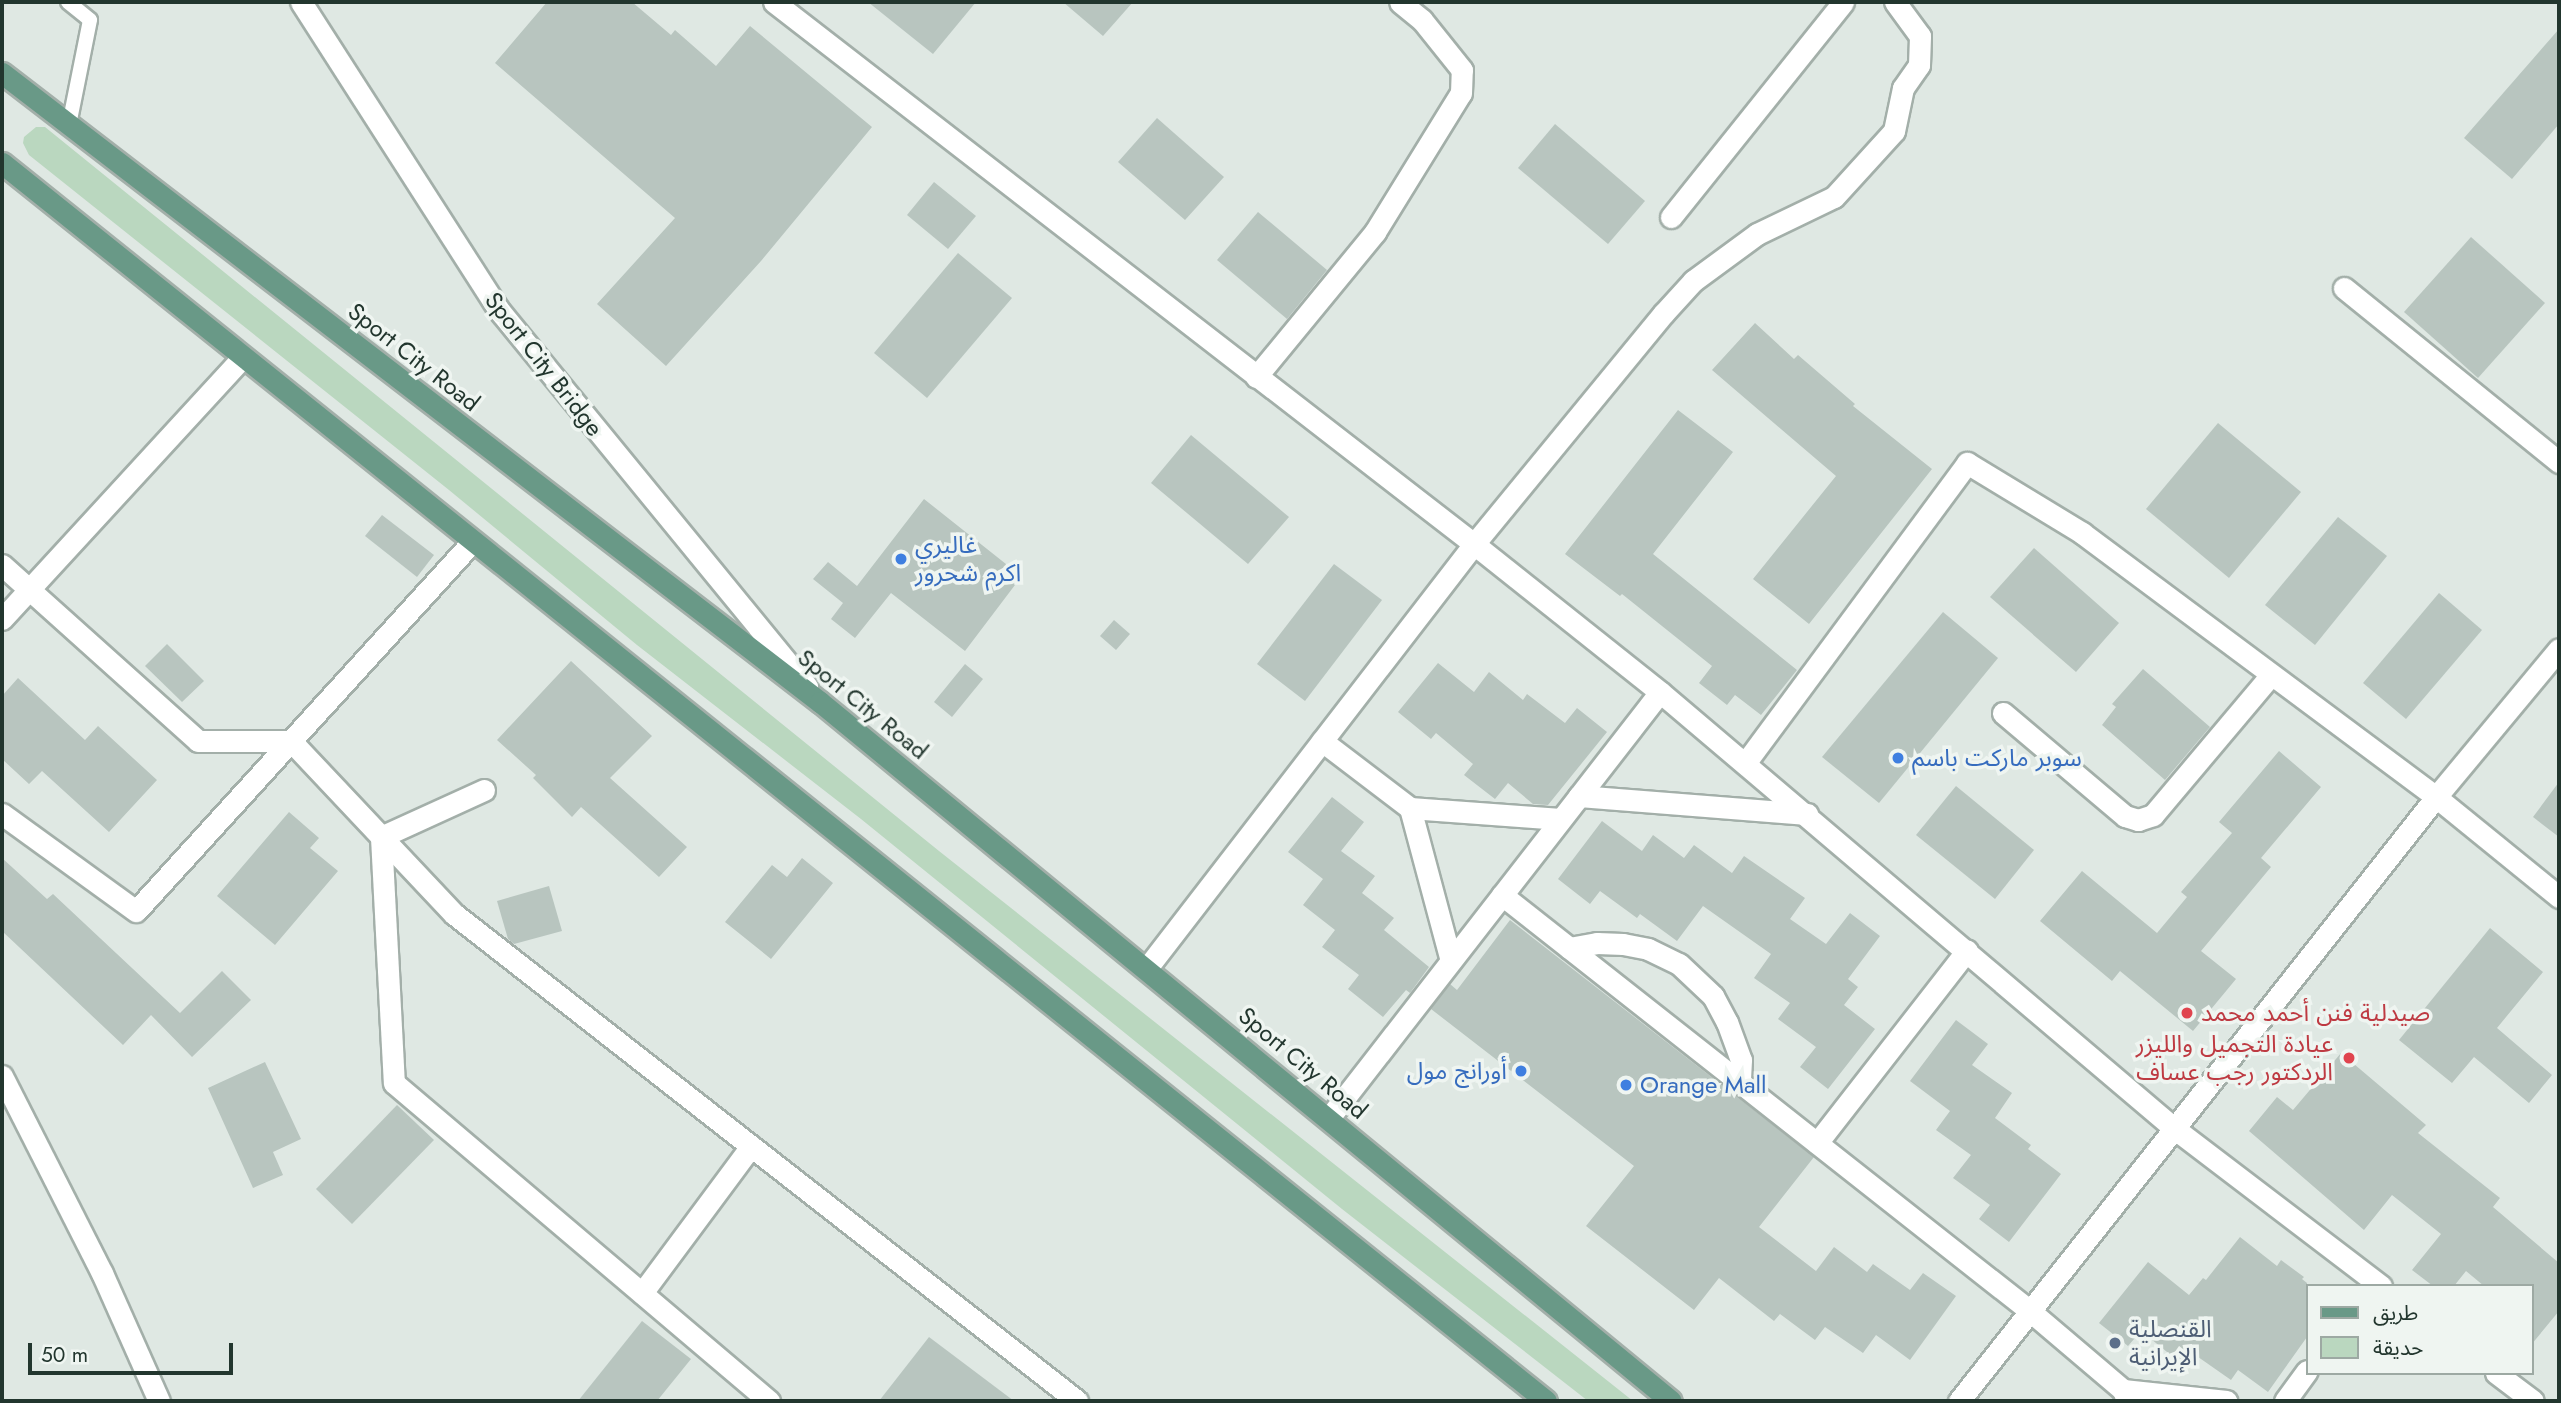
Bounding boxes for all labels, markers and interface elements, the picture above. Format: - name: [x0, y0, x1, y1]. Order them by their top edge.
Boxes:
- street label: Sport City Bridge: [479, 286, 609, 442]
- street label: Sport City Road: [342, 297, 486, 417]
- place label: غاليري اكرم شحرور: [915, 531, 1021, 587]
- marker: غاليري اكرم شحرور: [893, 551, 909, 567]
- street label: Sport City Road: [792, 643, 934, 765]
- place label: سوبر ماركت باسم: [1912, 744, 2082, 772]
- marker: سوبر ماركت باسم: [1890, 750, 1906, 766]
- place label: صيدلية فنن أحمد محمد: [2201, 999, 2430, 1027]
- street label: Sport City Road: [1233, 1001, 1373, 1125]
- marker: صيدلية فنن أحمد محمد: [2179, 1005, 2195, 1021]
- place label: عيادة التجميل والليزر الردكتور رجب عساف: [2136, 1030, 2333, 1086]
- marker: عيادة التجميل والليزر الردكتور رجب عساف: [2339, 1048, 2359, 1068]
- place label: أورانج مول: [1407, 1057, 1507, 1085]
- marker: أورانج مول: [1513, 1063, 1529, 1079]
- place label: Orange Mall: [1640, 1071, 1767, 1099]
- marker: Orange Mall: [1618, 1077, 1634, 1093]
- legend: [2306, 1284, 2533, 1375]
- text: طريق: [2373, 1298, 2418, 1328]
- place label: القنصلية الإيرانية: [2129, 1315, 2212, 1371]
- scale bar: [32, 1330, 236, 1374]
- text: حديقة: [2373, 1333, 2423, 1363]
- marker: القنصلية الإيرانية: [2107, 1335, 2123, 1351]
- text: 50 m: [41, 1340, 88, 1370]

